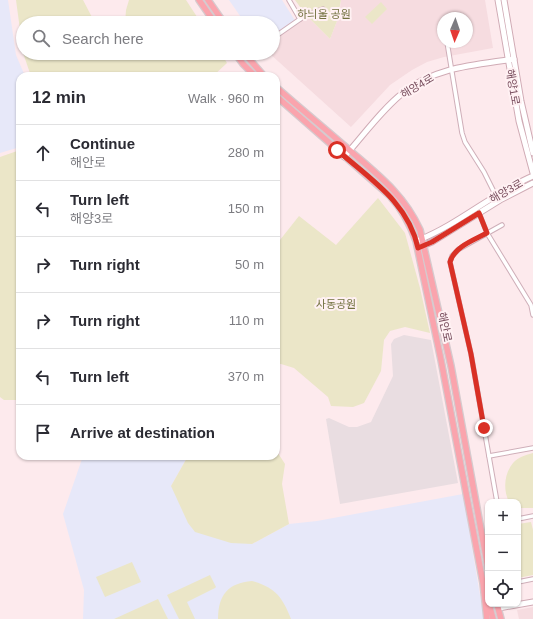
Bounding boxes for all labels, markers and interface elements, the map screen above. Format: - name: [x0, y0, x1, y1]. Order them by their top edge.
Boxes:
- park label: 하늬울 공원: [297, 8, 351, 20]
- north arrow: [437, 12, 473, 48]
- search box: [16, 16, 280, 60]
- icon: search: [30, 27, 52, 49]
- text: Search here: [62, 30, 144, 47]
- street label: 해양1로: [504, 68, 522, 106]
- street label: 해양4로: [398, 71, 436, 101]
- text: 12 min: [32, 88, 86, 107]
- text: Walk · 960 m: [188, 91, 264, 106]
- text: Continue: [70, 135, 135, 152]
- route start: [328, 141, 346, 159]
- icon: ahead: [32, 142, 54, 164]
- text: 280 m: [228, 145, 264, 160]
- text: 해안로: [70, 155, 106, 170]
- street label: 해양3로: [487, 177, 525, 205]
- text: Turn left: [70, 191, 129, 208]
- icon: left: [32, 198, 54, 220]
- text: 150 m: [228, 201, 264, 216]
- text: 해양3로: [70, 211, 113, 226]
- icon: right: [32, 254, 54, 276]
- text: Turn right: [70, 256, 140, 273]
- text: 50 m: [235, 257, 264, 272]
- park label: 사동공원: [316, 298, 356, 310]
- icon: right: [32, 310, 54, 332]
- street label: 해안로: [436, 311, 454, 343]
- text: Turn right: [70, 312, 140, 329]
- text: 110 m: [229, 313, 264, 328]
- icon: left: [32, 366, 54, 388]
- text: Turn left: [70, 368, 129, 385]
- text: 370 m: [228, 369, 264, 384]
- route end: [475, 419, 493, 437]
- icon: arrive: [32, 422, 54, 444]
- text: Arrive at destination: [70, 424, 215, 441]
- map controls: [485, 499, 521, 607]
- button: +: [485, 499, 521, 535]
- button: −: [485, 535, 521, 571]
- button: locate: [485, 571, 521, 607]

